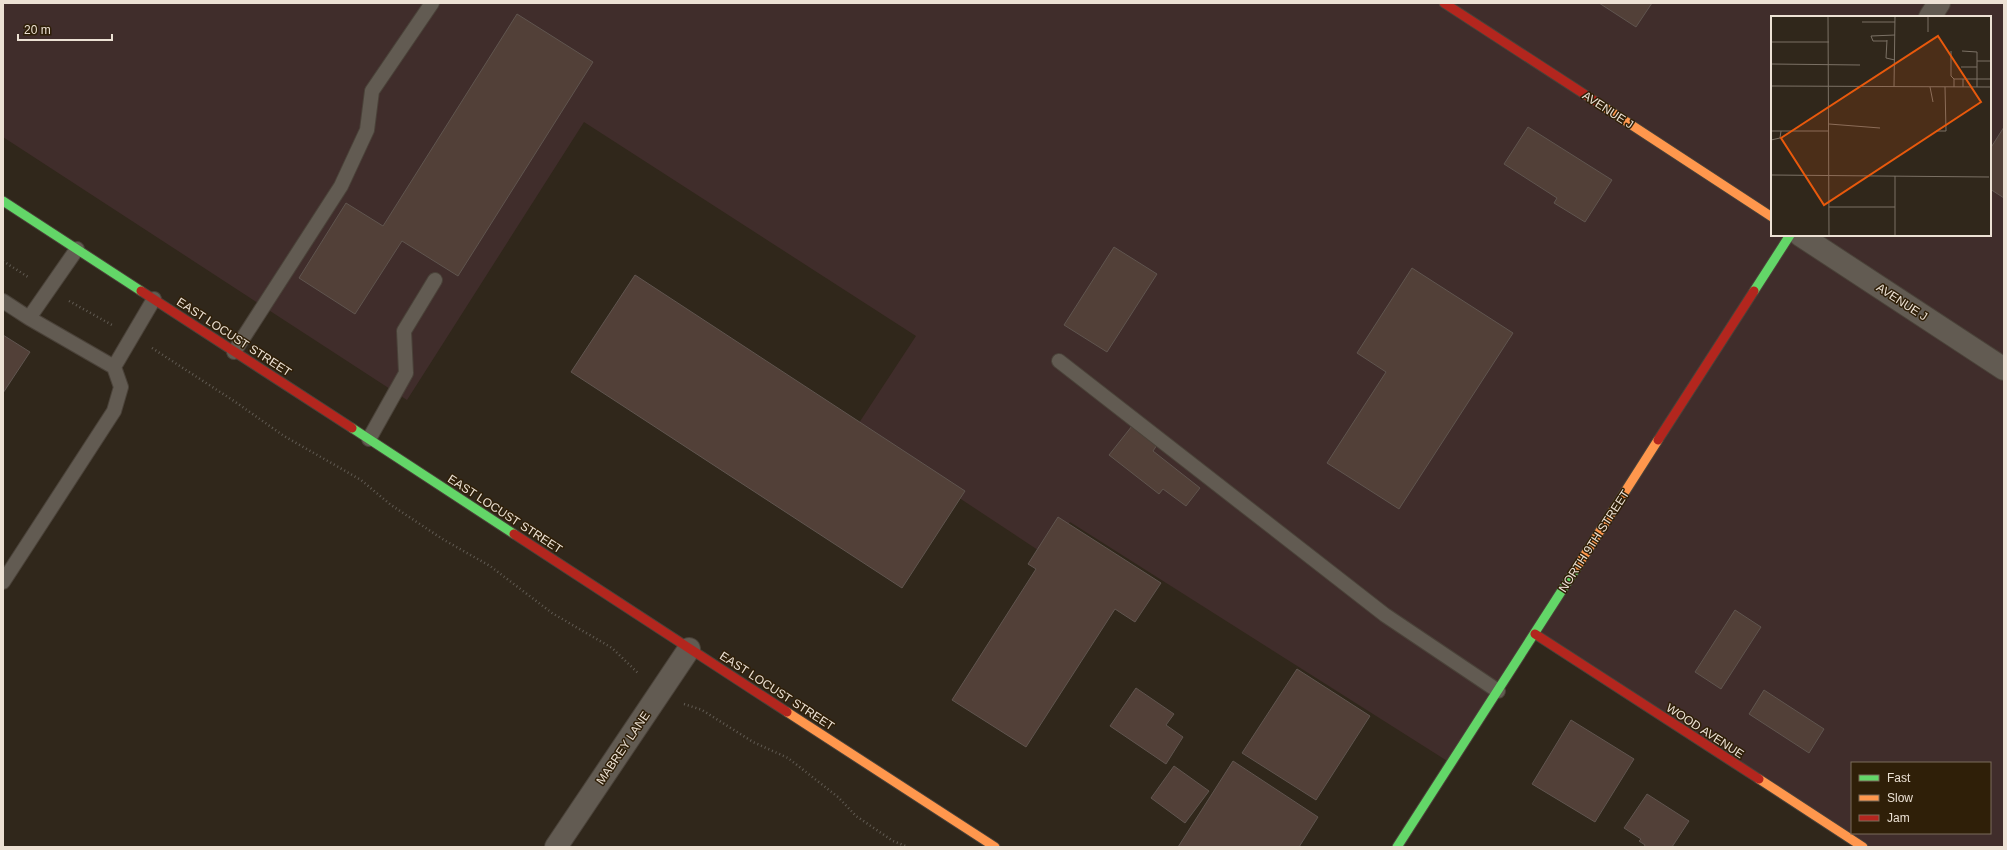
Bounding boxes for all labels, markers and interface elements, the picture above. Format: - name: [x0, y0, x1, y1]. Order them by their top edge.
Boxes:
- scale bar: [18, 16, 112, 42]
- inset map: [1771, 16, 1991, 236]
- text: 20 m: [24, 23, 51, 37]
- street label: AVENUE J: [1580, 88, 1636, 132]
- street label: AVENUE J: [1874, 280, 1930, 324]
- street label: EAST LOCUST STREET: [174, 295, 294, 380]
- street label: EAST LOCUST STREET: [445, 472, 565, 557]
- street label: NORTH 9TH STREET: [1556, 487, 1633, 595]
- street label: EAST LOCUST STREET: [717, 649, 837, 734]
- street label: WOOD AVENUE: [1664, 701, 1746, 761]
- street label: MABREY LANE: [593, 709, 653, 787]
- legend: [1851, 762, 1991, 834]
- text: Fast: [1887, 771, 1911, 785]
- text: Slow: [1887, 791, 1913, 805]
- text: Jam: [1887, 811, 1910, 825]

